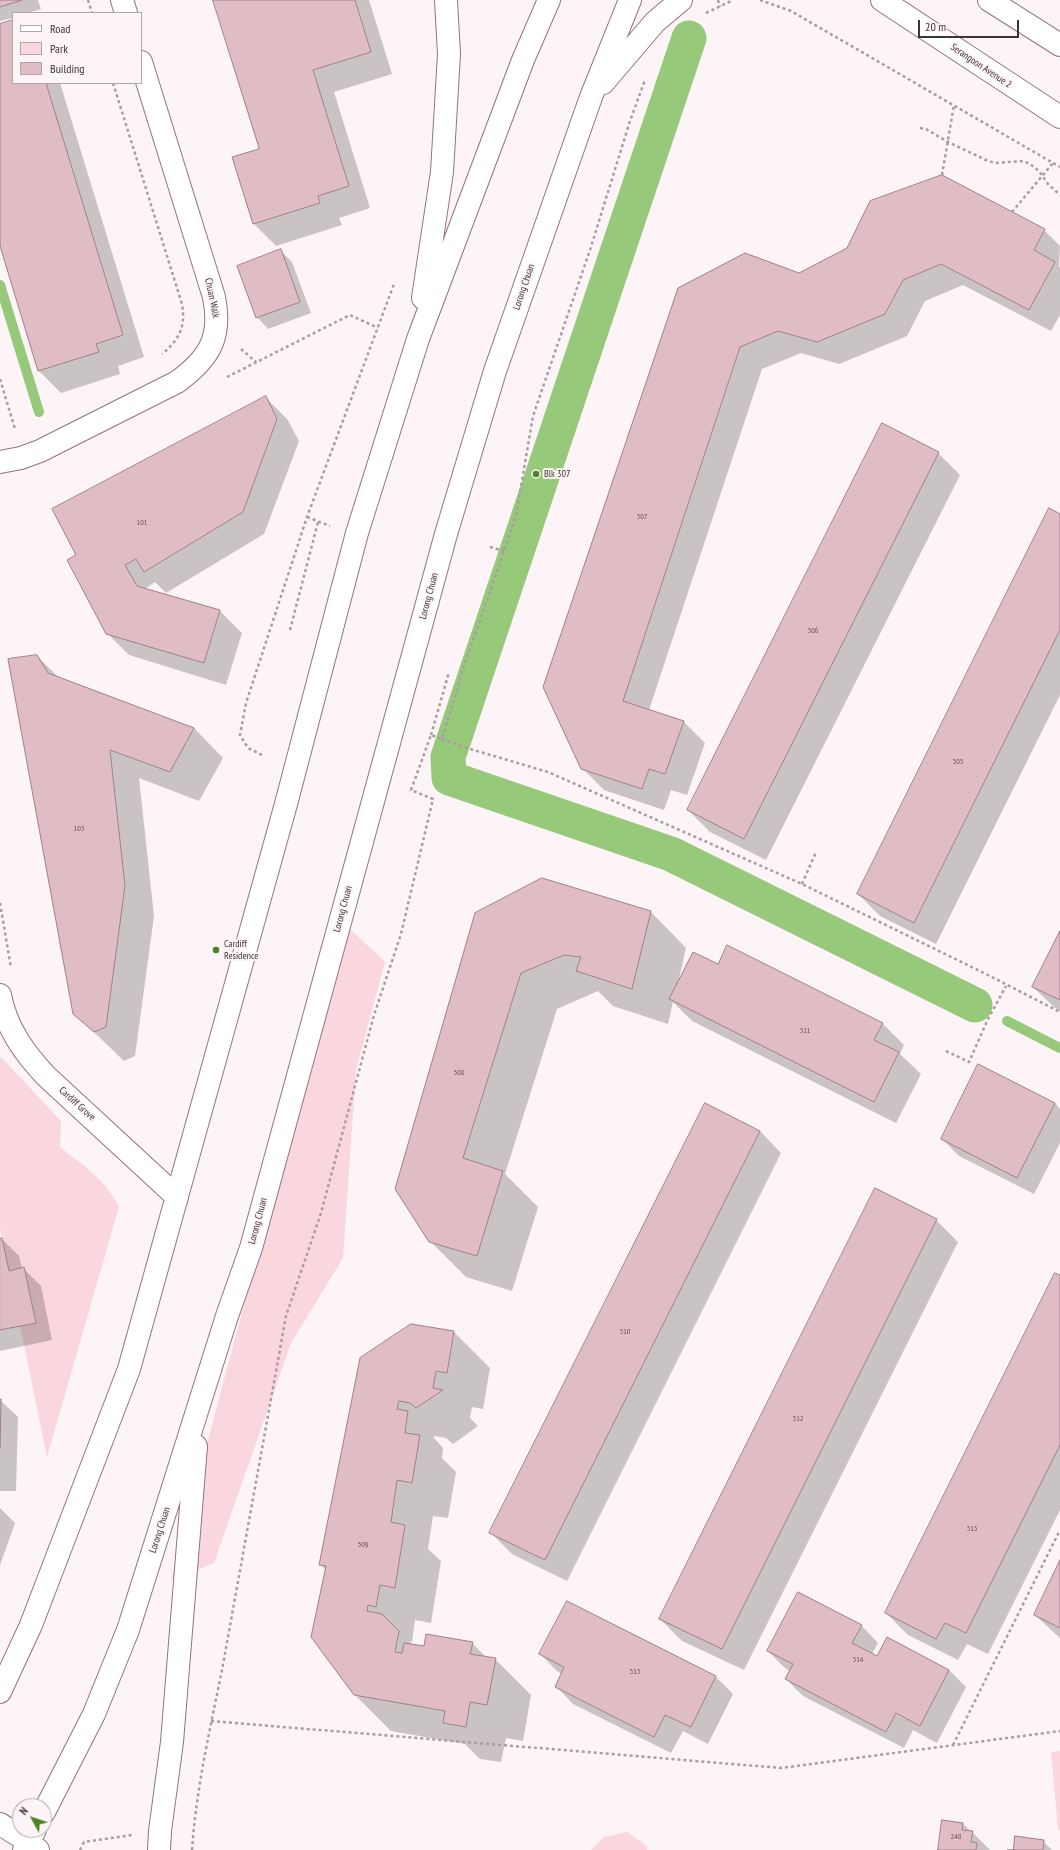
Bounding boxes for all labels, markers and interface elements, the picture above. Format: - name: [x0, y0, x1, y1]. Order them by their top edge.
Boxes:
- legend: [12, 12, 142, 84]
- scale bar: [920, 12, 1021, 38]
- text: 20 m: [925, 19, 946, 34]
- text: Road: [50, 21, 70, 36]
- text: Park: [50, 41, 68, 56]
- street label: Serangoon Avenue 2: [948, 41, 1014, 91]
- text: Building: [50, 61, 85, 76]
- street label: Lorong Chuan: [511, 263, 537, 311]
- street label: Chuan Walk: [202, 277, 222, 319]
- place label: Blk 307: [544, 468, 571, 480]
- marker: Blk 307: [531, 469, 541, 479]
- house number: 307: [637, 512, 647, 522]
- house number: 101: [137, 518, 147, 528]
- street label: Lorong Chuan: [417, 571, 441, 621]
- house number: 306: [808, 626, 818, 636]
- house number: 305: [953, 757, 963, 767]
- house number: 103: [74, 824, 84, 834]
- street label: Lorong Chuan: [331, 884, 355, 934]
- place label: Cardiff Residence: [224, 938, 258, 962]
- marker: Cardiff Residence: [211, 945, 221, 955]
- house number: 311: [800, 1026, 810, 1036]
- house number: 308: [454, 1068, 464, 1078]
- street label: Cardiff Grove: [56, 1085, 98, 1123]
- street label: Lorong Chuan: [246, 1196, 270, 1246]
- house number: 310: [620, 1327, 630, 1337]
- house number: 312: [793, 1414, 803, 1424]
- street label: Lorong Chuan: [147, 1505, 173, 1555]
- house number: 315: [967, 1524, 977, 1534]
- house number: 309: [358, 1540, 368, 1550]
- house number: 314: [853, 1655, 863, 1665]
- house number: 313: [630, 1667, 640, 1677]
- north arrow: [12, 1798, 52, 1838]
- text: N: [16, 1804, 31, 1818]
- house number: 248: [951, 1832, 961, 1842]

